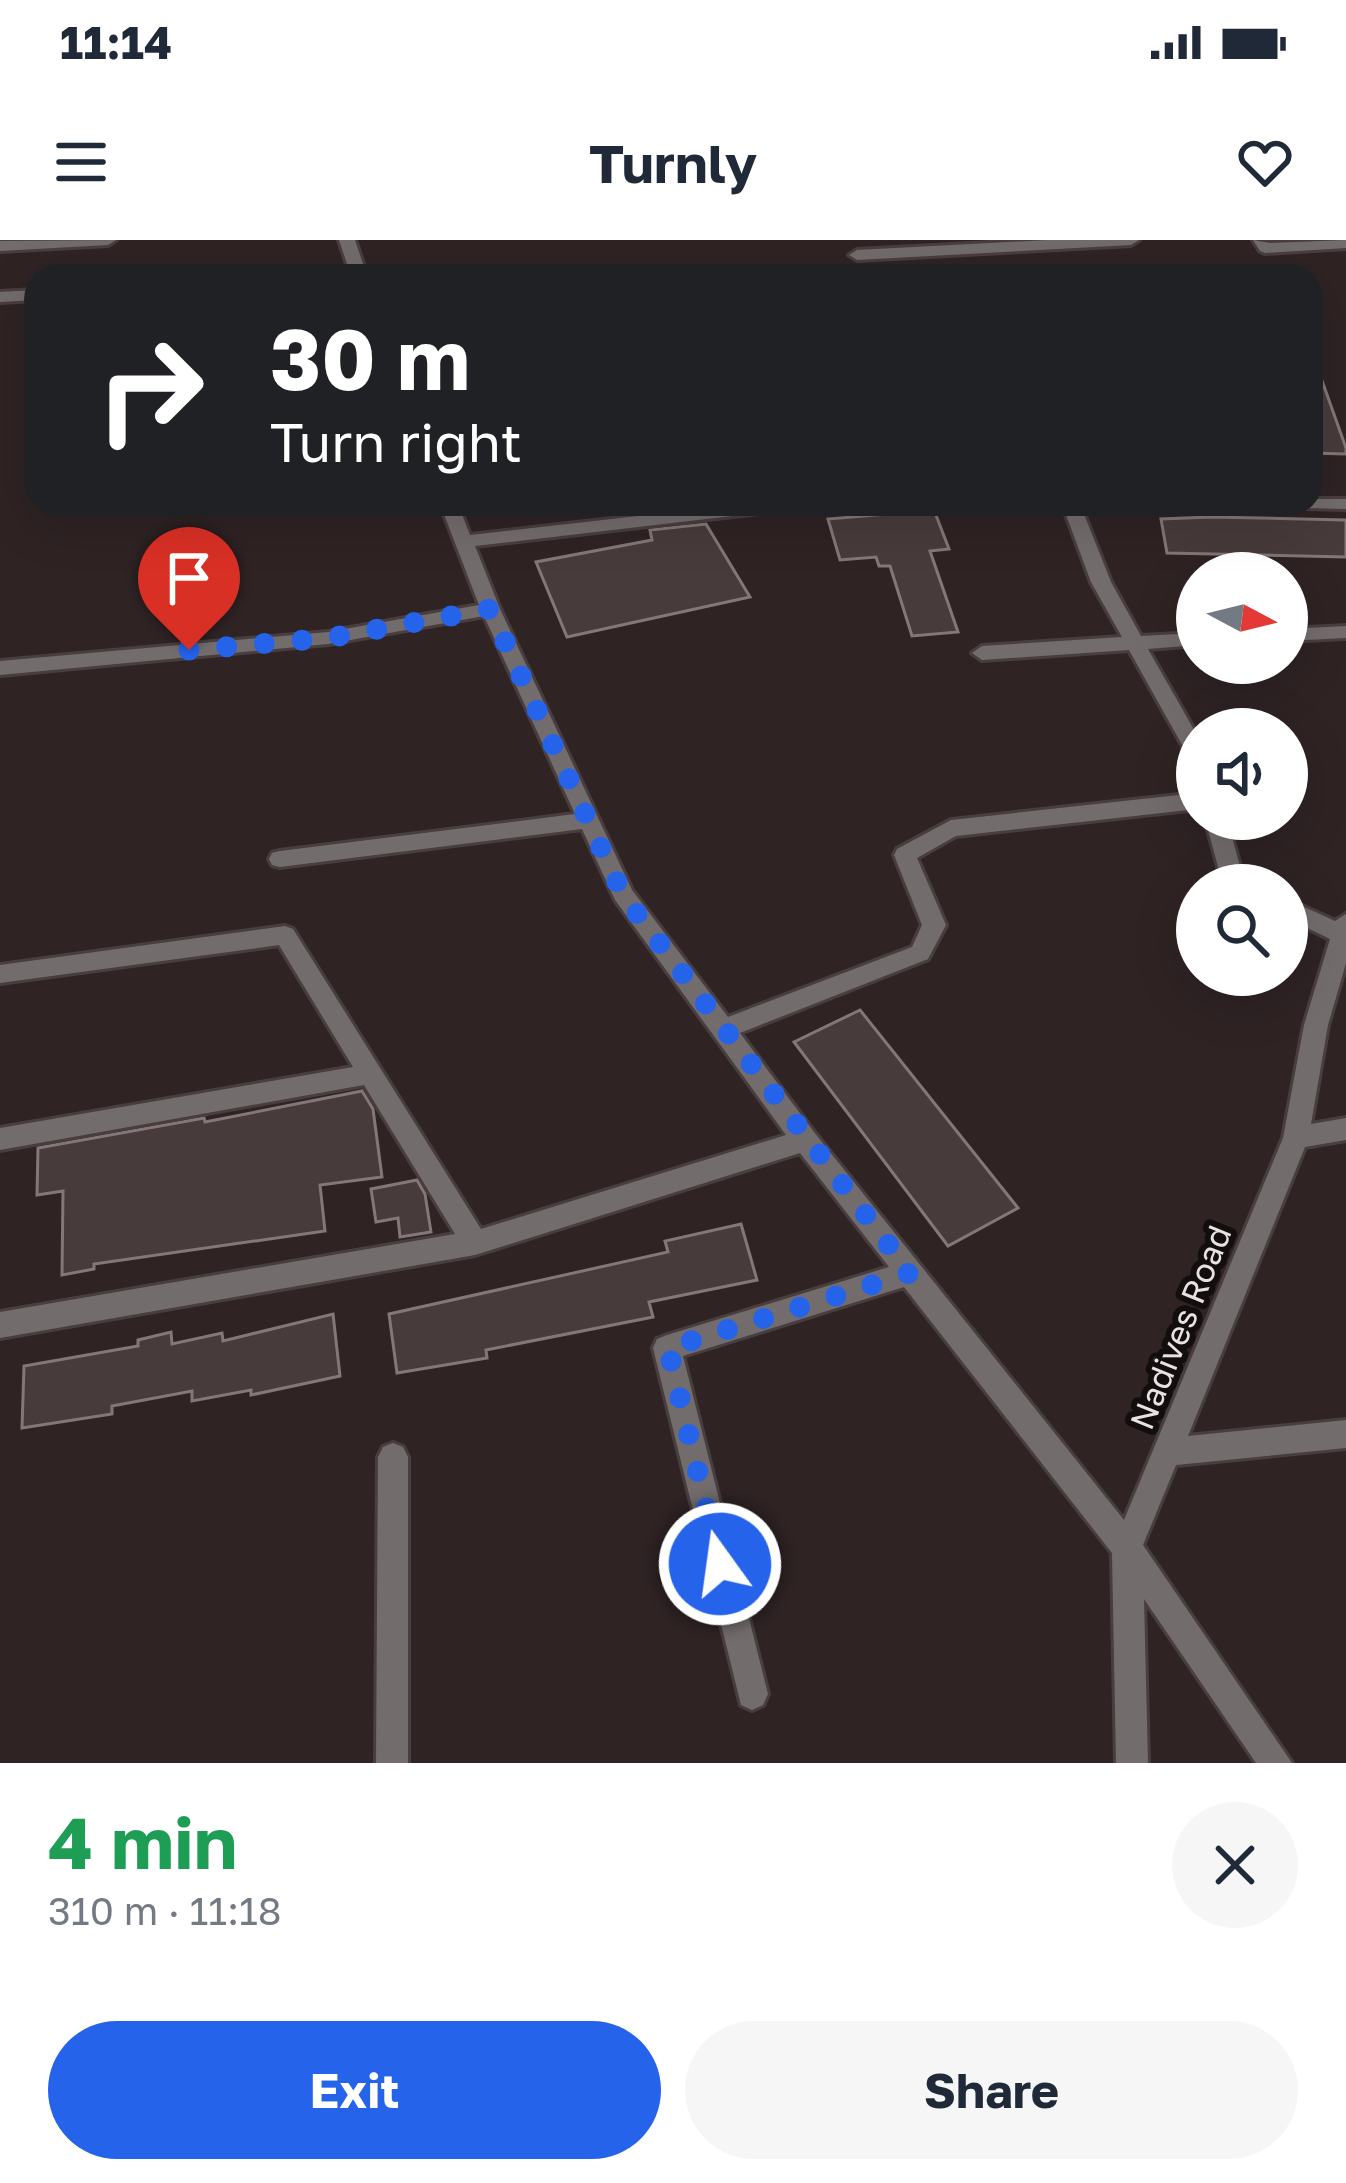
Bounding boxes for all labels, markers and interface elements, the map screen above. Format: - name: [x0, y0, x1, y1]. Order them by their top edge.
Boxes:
- text: 11:14: [60, 15, 172, 69]
- icon: menu: [48, 129, 114, 195]
- icon: heart: [1232, 129, 1298, 195]
- text: Turnly: [589, 130, 757, 195]
- text: 30 m: [270, 308, 470, 408]
- icon: right: [72, 312, 228, 468]
- text: Turn right: [270, 409, 522, 474]
- pin: [138, 527, 240, 650]
- icon: arrive: [156, 545, 222, 611]
- north arrow: [1176, 552, 1308, 684]
- map controls: [1176, 552, 1308, 996]
- button: sound: [1176, 708, 1308, 840]
- button: search: [1176, 864, 1308, 996]
- street label: Nadives Road: [1121, 1219, 1239, 1435]
- position arrow: [657, 1501, 783, 1627]
- text: 4 min: [48, 1798, 237, 1885]
- button: close: [1172, 1802, 1298, 1928]
- text: 310 m · 11:18: [48, 1887, 282, 1934]
- button: Exit: [48, 2021, 661, 2159]
- button: Share: [685, 2021, 1298, 2159]

